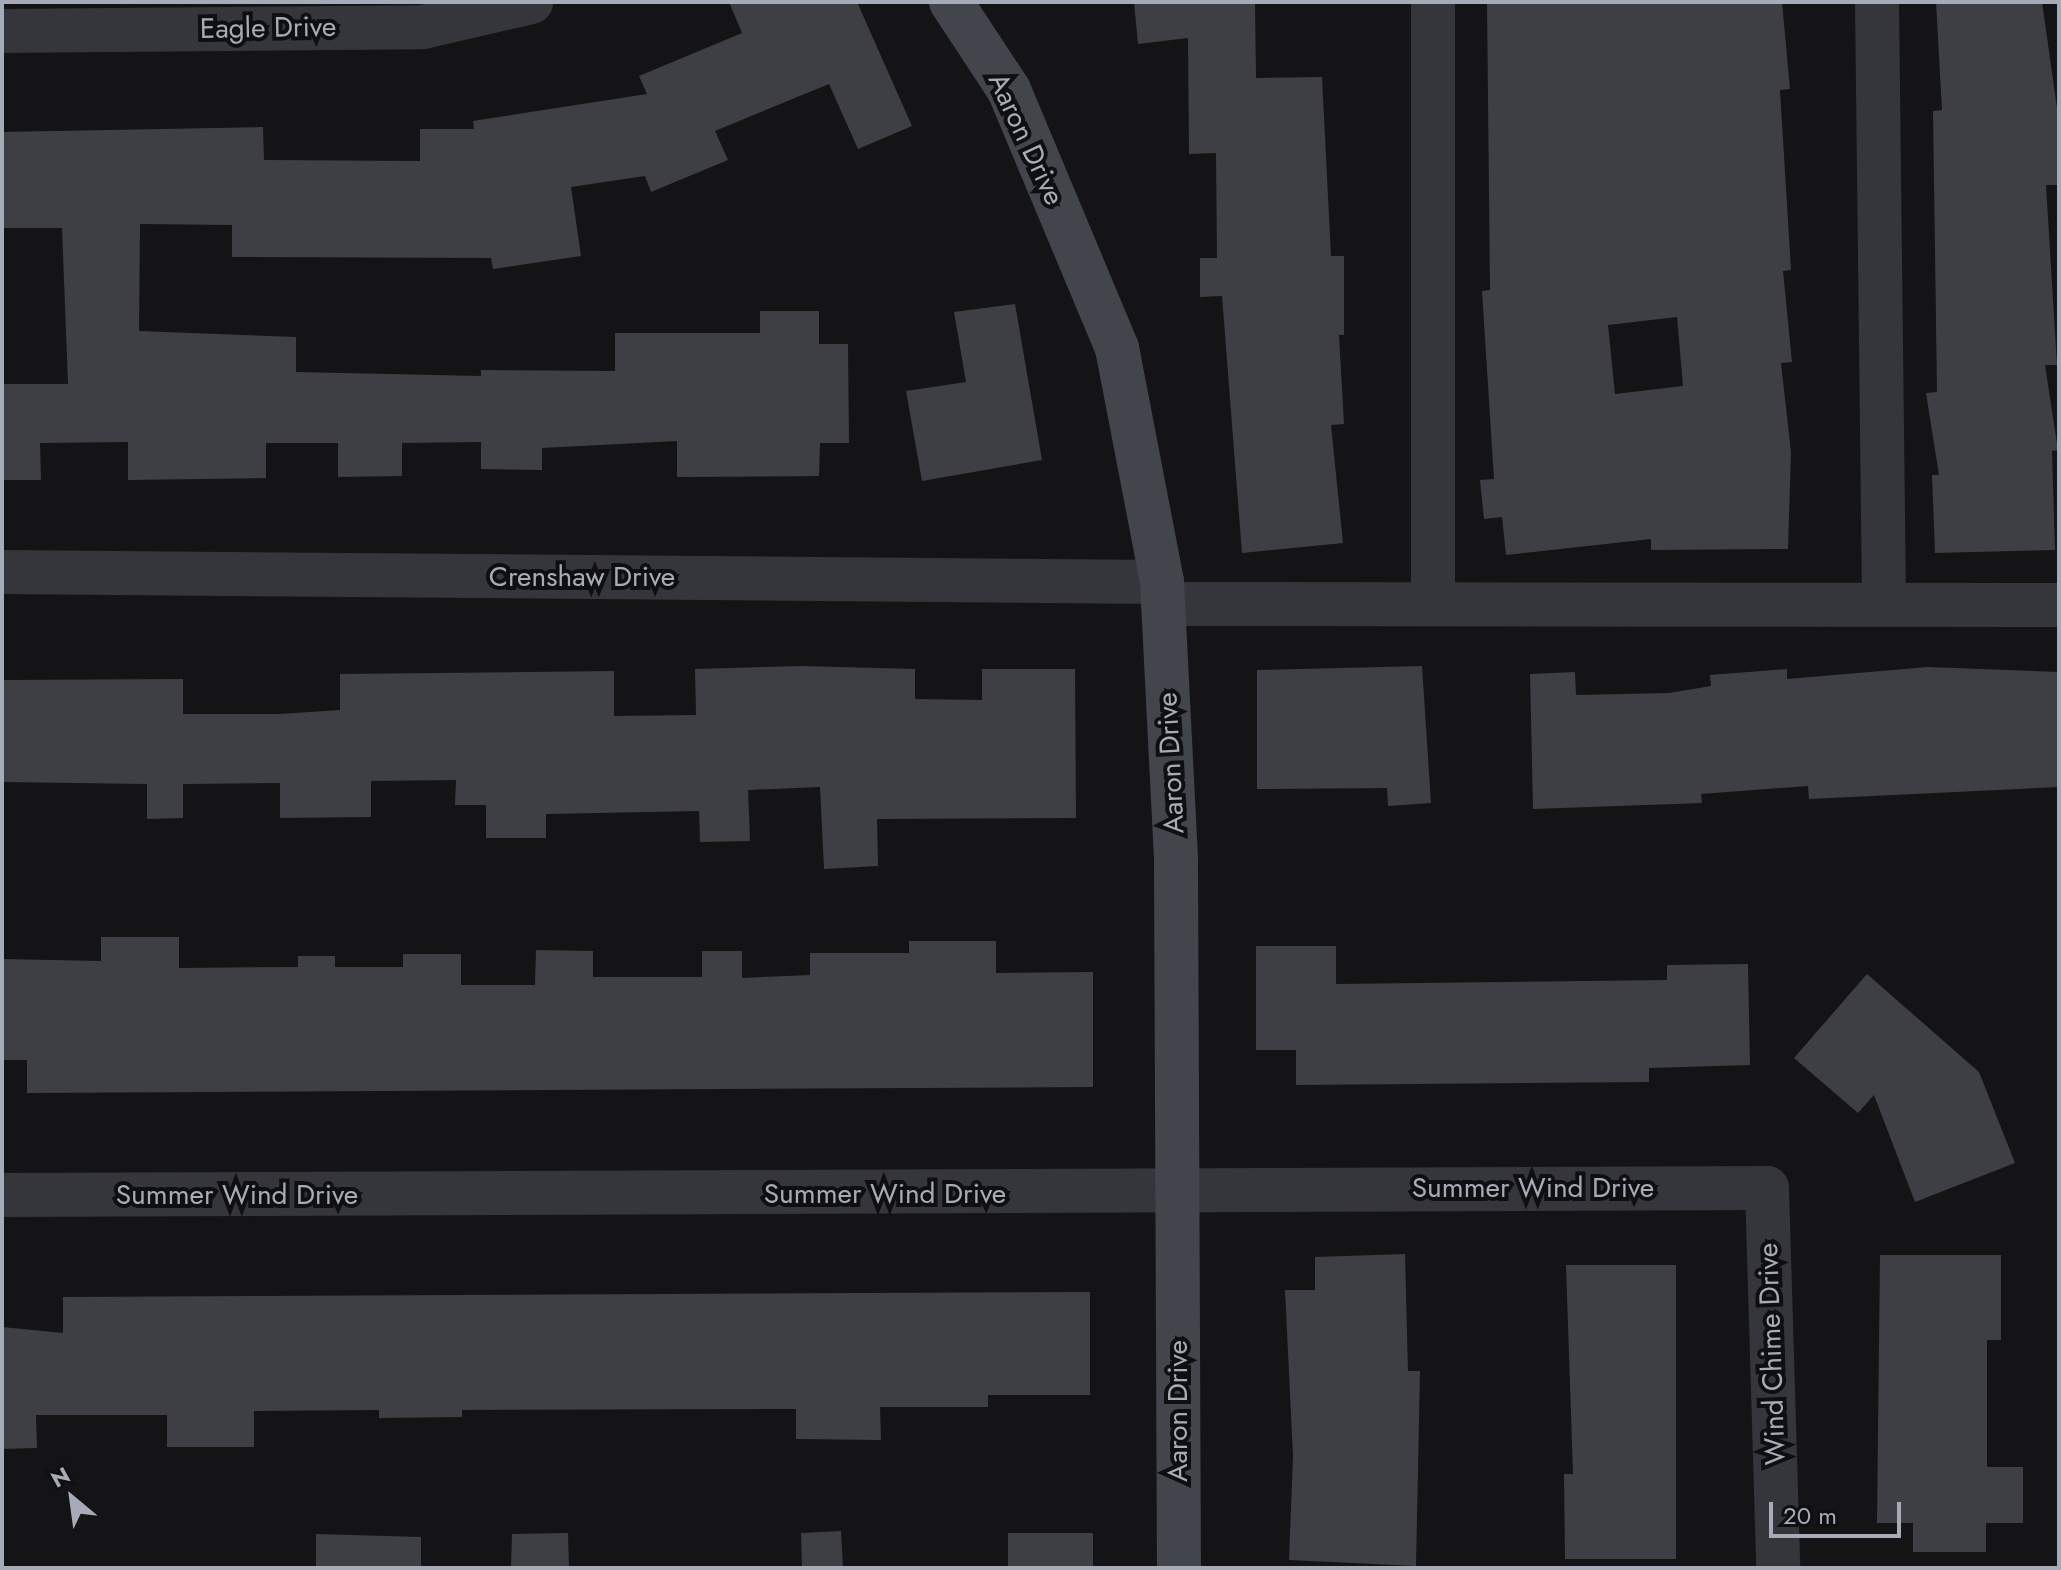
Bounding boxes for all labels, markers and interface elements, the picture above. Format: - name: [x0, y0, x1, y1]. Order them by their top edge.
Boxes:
- street label: Eagle Drive: [200, 10, 336, 46]
- street label: Aaron Drive: [981, 68, 1071, 210]
- street label: Crenshaw Drive: [489, 560, 675, 594]
- street label: Aaron Drive: [1151, 691, 1191, 835]
- street label: Summer Wind Drive: [1412, 1171, 1654, 1205]
- street label: Summer Wind Drive: [764, 1177, 1006, 1211]
- street label: Summer Wind Drive: [116, 1178, 358, 1212]
- street label: Wind Chime Drive: [1751, 1242, 1793, 1466]
- street label: Aaron Drive: [1161, 1340, 1195, 1482]
- north arrow: [32, 1458, 112, 1538]
- text: N: [45, 1459, 76, 1495]
- scale bar: [1773, 1486, 1905, 1536]
- text: 20 m: [1783, 1498, 1837, 1533]

